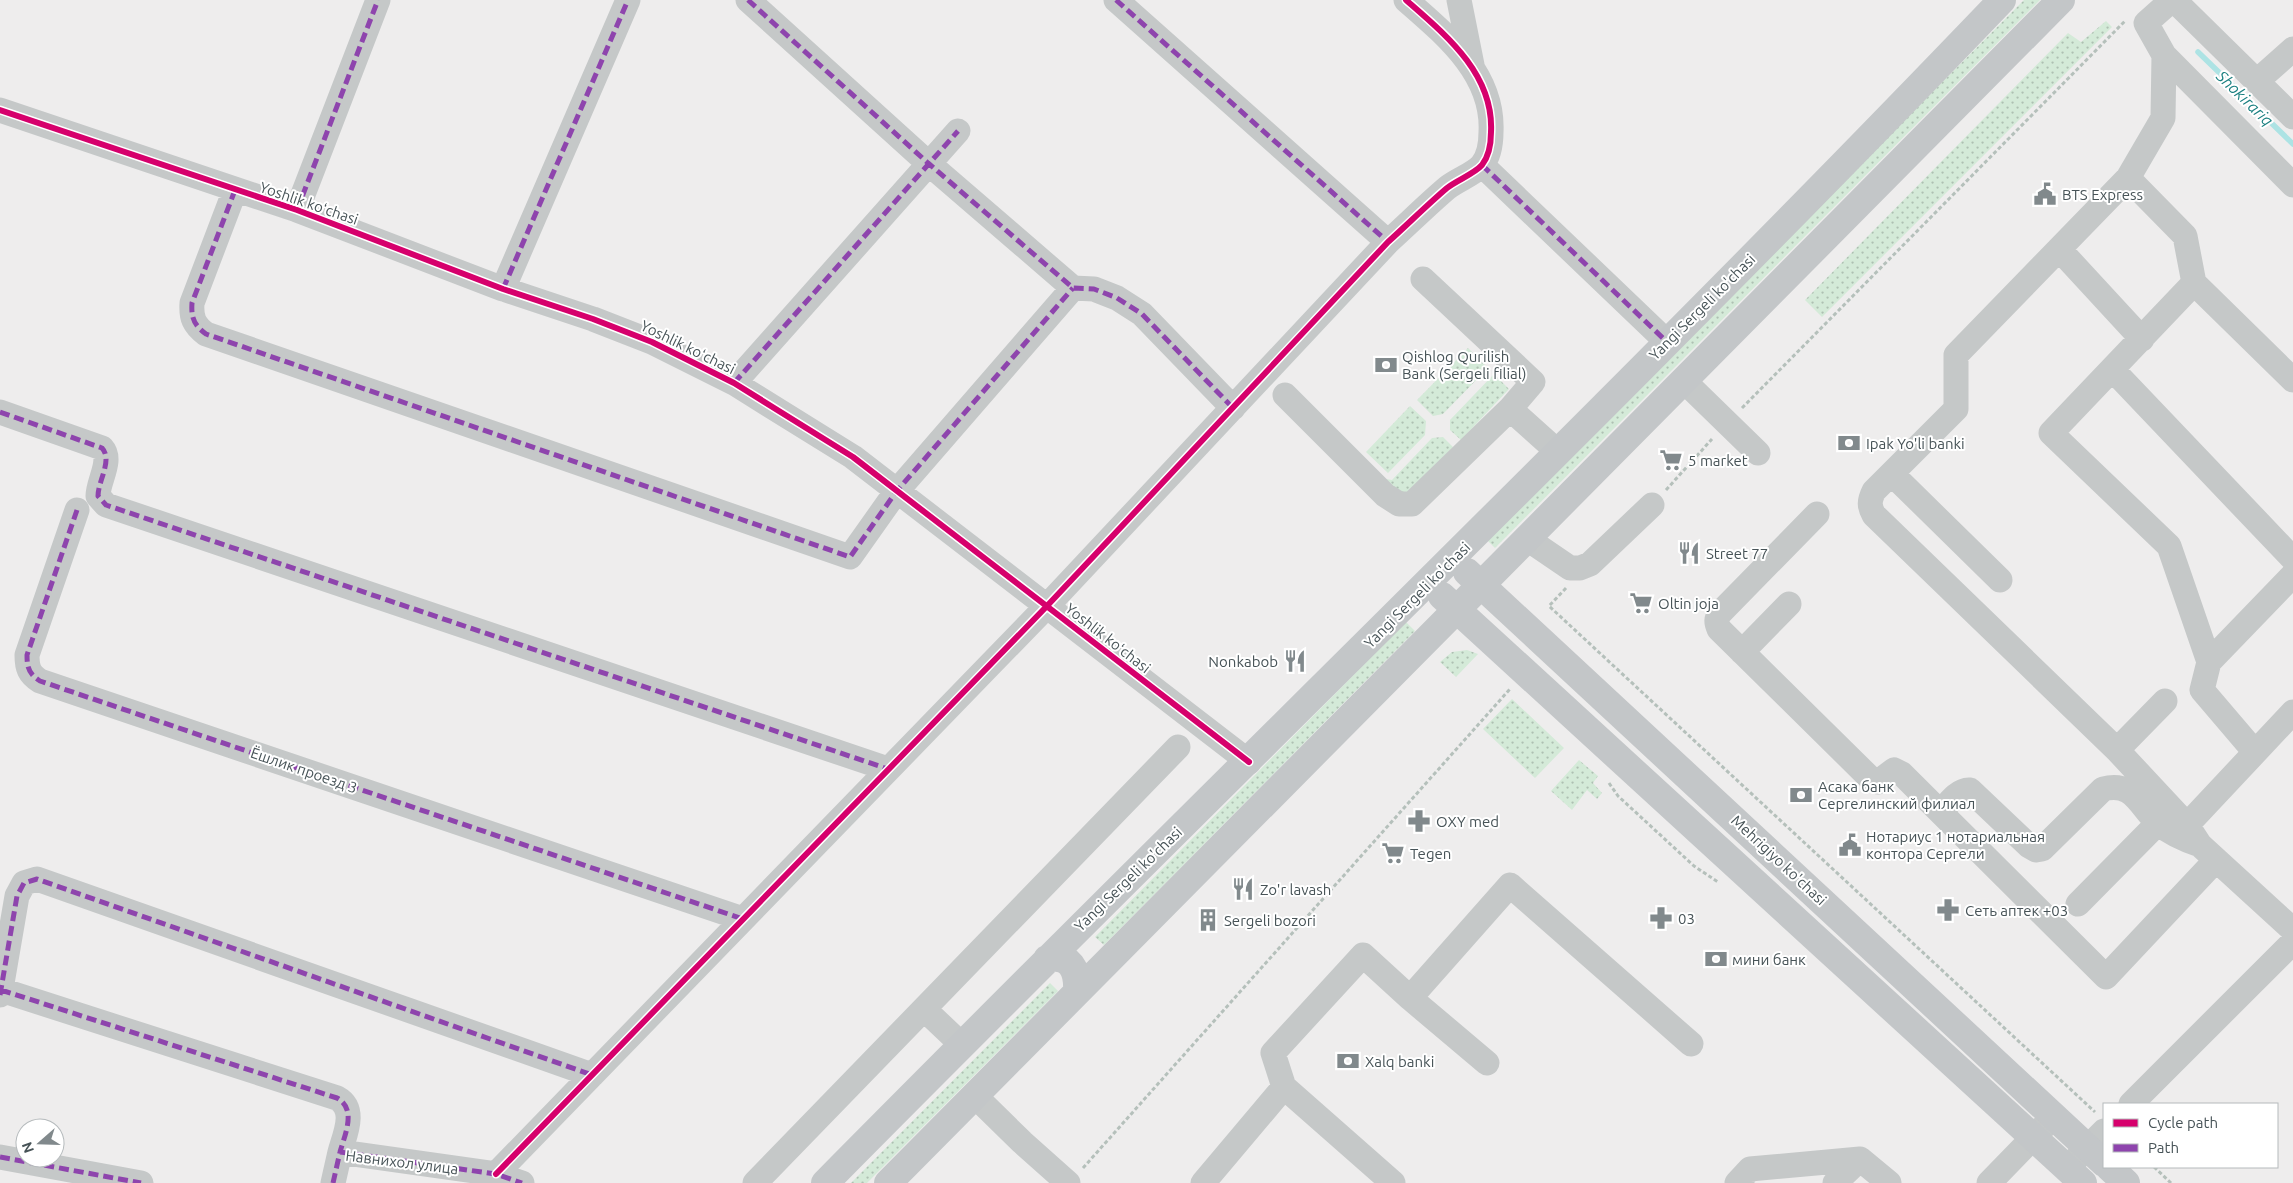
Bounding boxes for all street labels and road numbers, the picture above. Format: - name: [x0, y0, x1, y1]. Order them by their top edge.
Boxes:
- street label: Yoshlik koʻchasi: [257, 178, 361, 228]
- street label: Yangi Sergeli ko'chasi: [1646, 251, 1758, 363]
- street label: Yoshlik koʻchasi: [638, 317, 738, 377]
- street label: Yangi Sergeli ko'chasi: [1361, 539, 1473, 651]
- street label: Yoshlik koʻchasi: [1062, 600, 1154, 676]
- street label: Ёшлик проезд 3: [248, 744, 360, 796]
- street label: Mehrigiyo ko'chasi: [1728, 812, 1830, 908]
- street label: Yangi Sergeli ko'chasi: [1071, 823, 1185, 935]
- street label: Навнихол улица: [345, 1147, 459, 1177]

